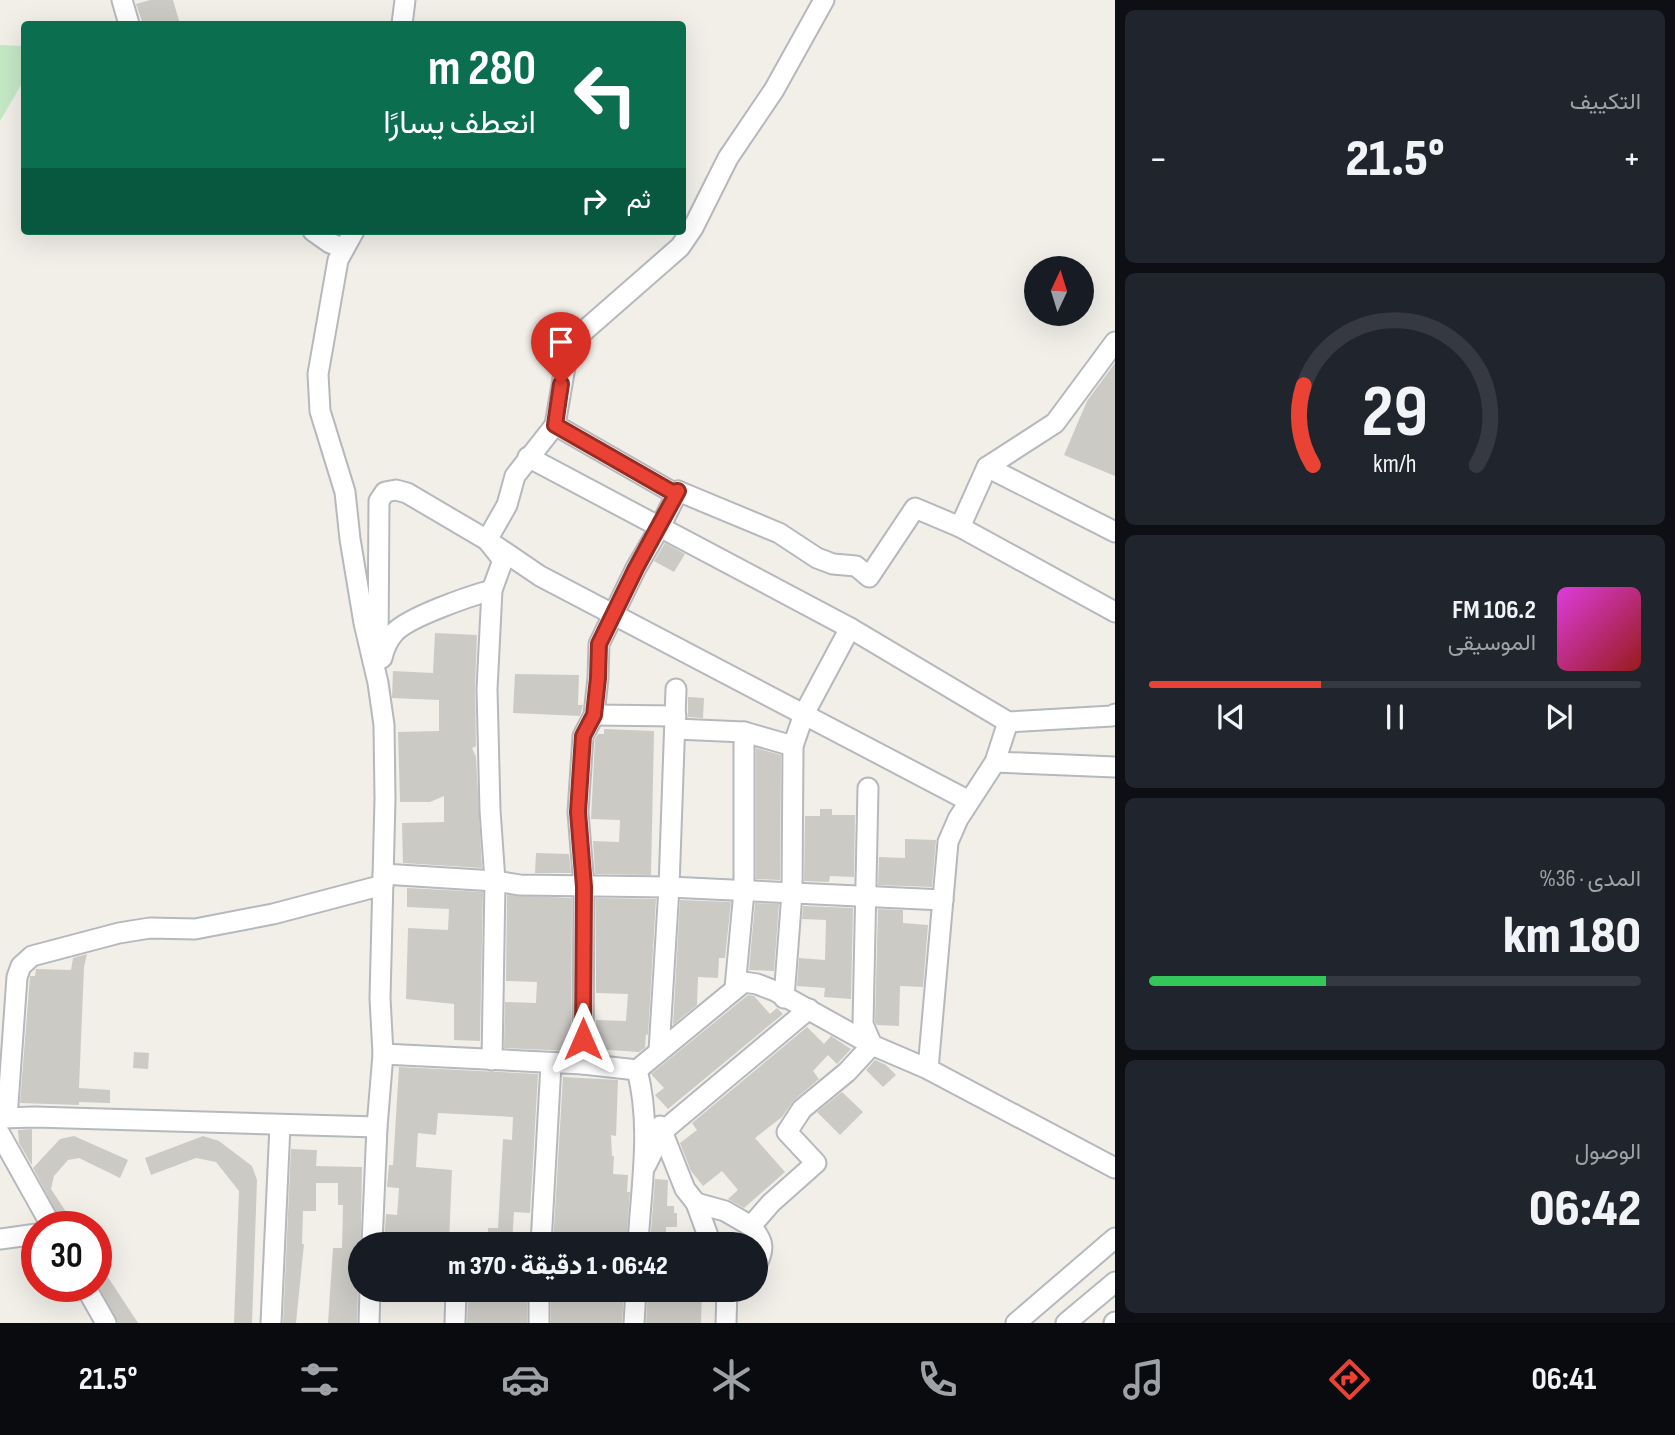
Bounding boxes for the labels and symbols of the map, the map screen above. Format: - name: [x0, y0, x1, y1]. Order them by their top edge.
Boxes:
- north arrow: [1024, 256, 1094, 326]
- pin: [531, 312, 591, 384]
- position arrow: [546, 1002, 620, 1076]
- speed limit sign: 30: [21, 1211, 112, 1302]

